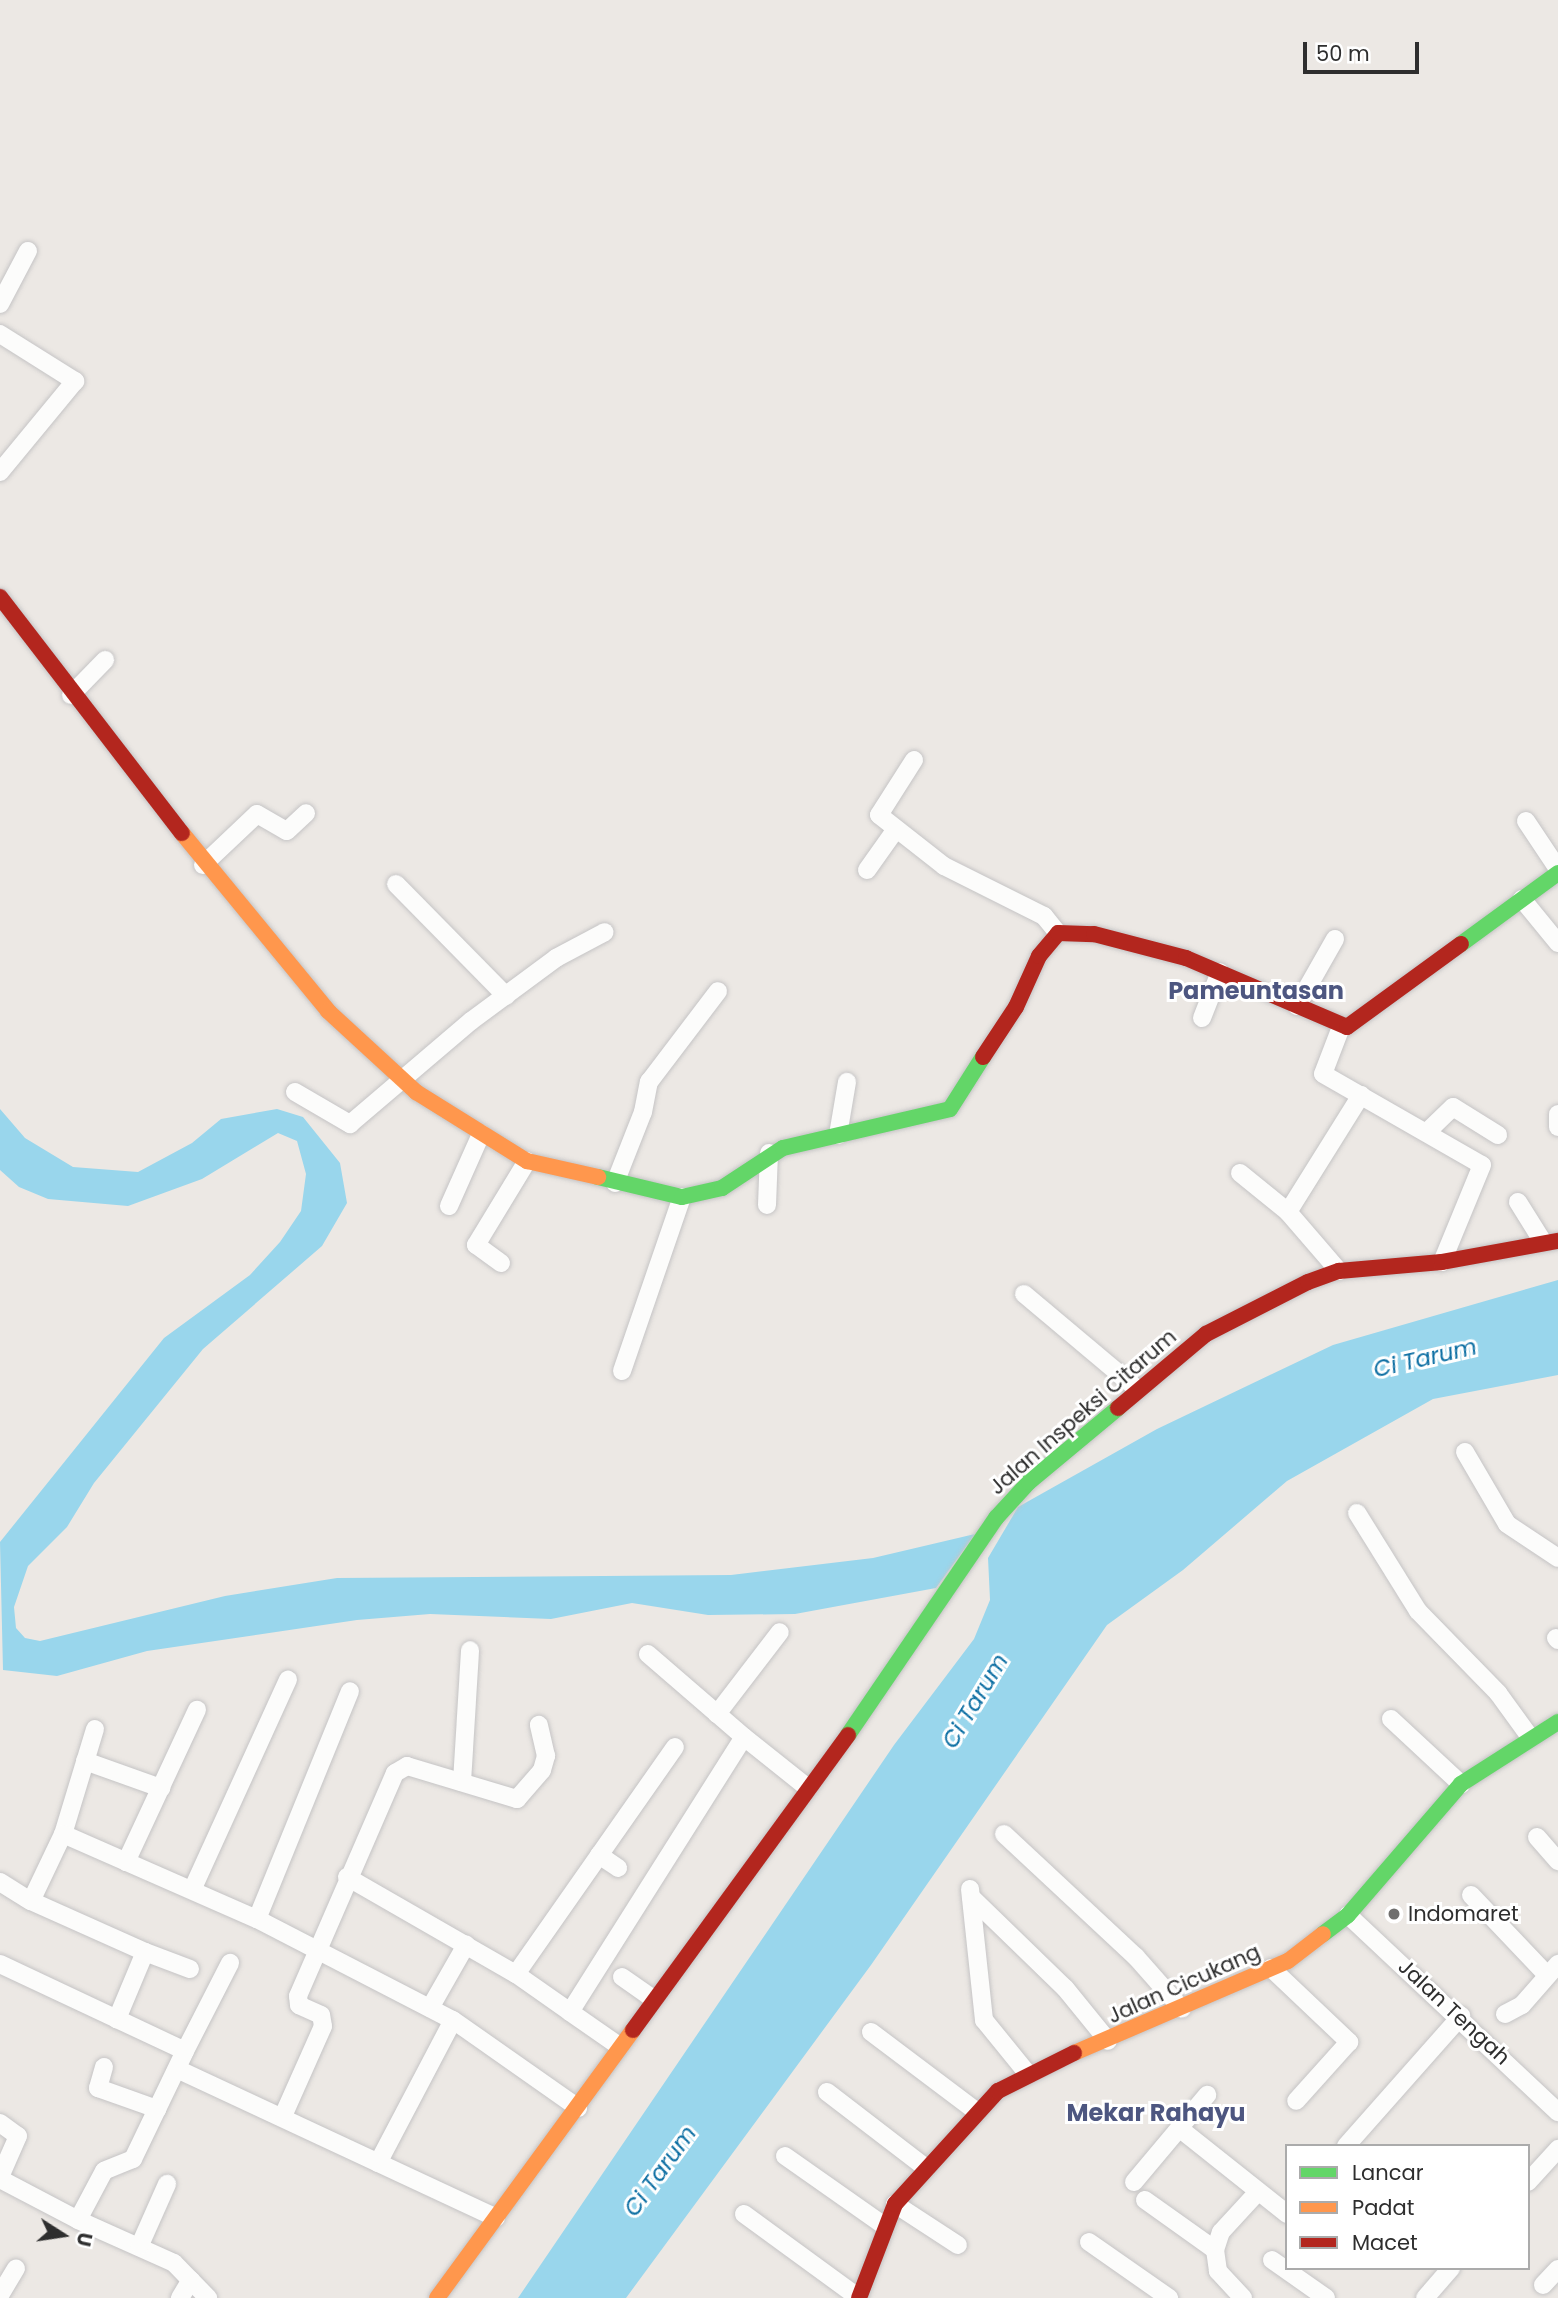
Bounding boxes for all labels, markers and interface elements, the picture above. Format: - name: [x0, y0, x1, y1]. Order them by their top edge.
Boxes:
- scale bar: [1306, 28, 1422, 72]
- text: 50 m: [1316, 39, 1370, 68]
- district label: Pameuntasan: [1168, 977, 1344, 1005]
- street label: Jalan Inspeksi Citarum: [984, 1324, 1182, 1500]
- water label: Ci Tarum: [1371, 1333, 1479, 1383]
- water label: Ci Tarum: [936, 1649, 1014, 1753]
- place label: Indomaret: [1408, 1901, 1519, 1927]
- marker: Indomaret: [1386, 1906, 1402, 1922]
- street label: Jalan Cicukang: [1104, 1939, 1264, 2029]
- street label: Jalan Tengah: [1393, 1954, 1515, 2070]
- district label: Mekar Rahayu: [1066, 2099, 1246, 2127]
- water label: Ci Tarum: [618, 2120, 702, 2222]
- legend: [1285, 2144, 1530, 2270]
- text: Lancar: [1352, 2158, 1423, 2187]
- text: Padat: [1352, 2193, 1414, 2222]
- north arrow: [28, 2200, 98, 2270]
- text: Macet: [1352, 2228, 1418, 2257]
- text: U: [69, 2230, 99, 2249]

